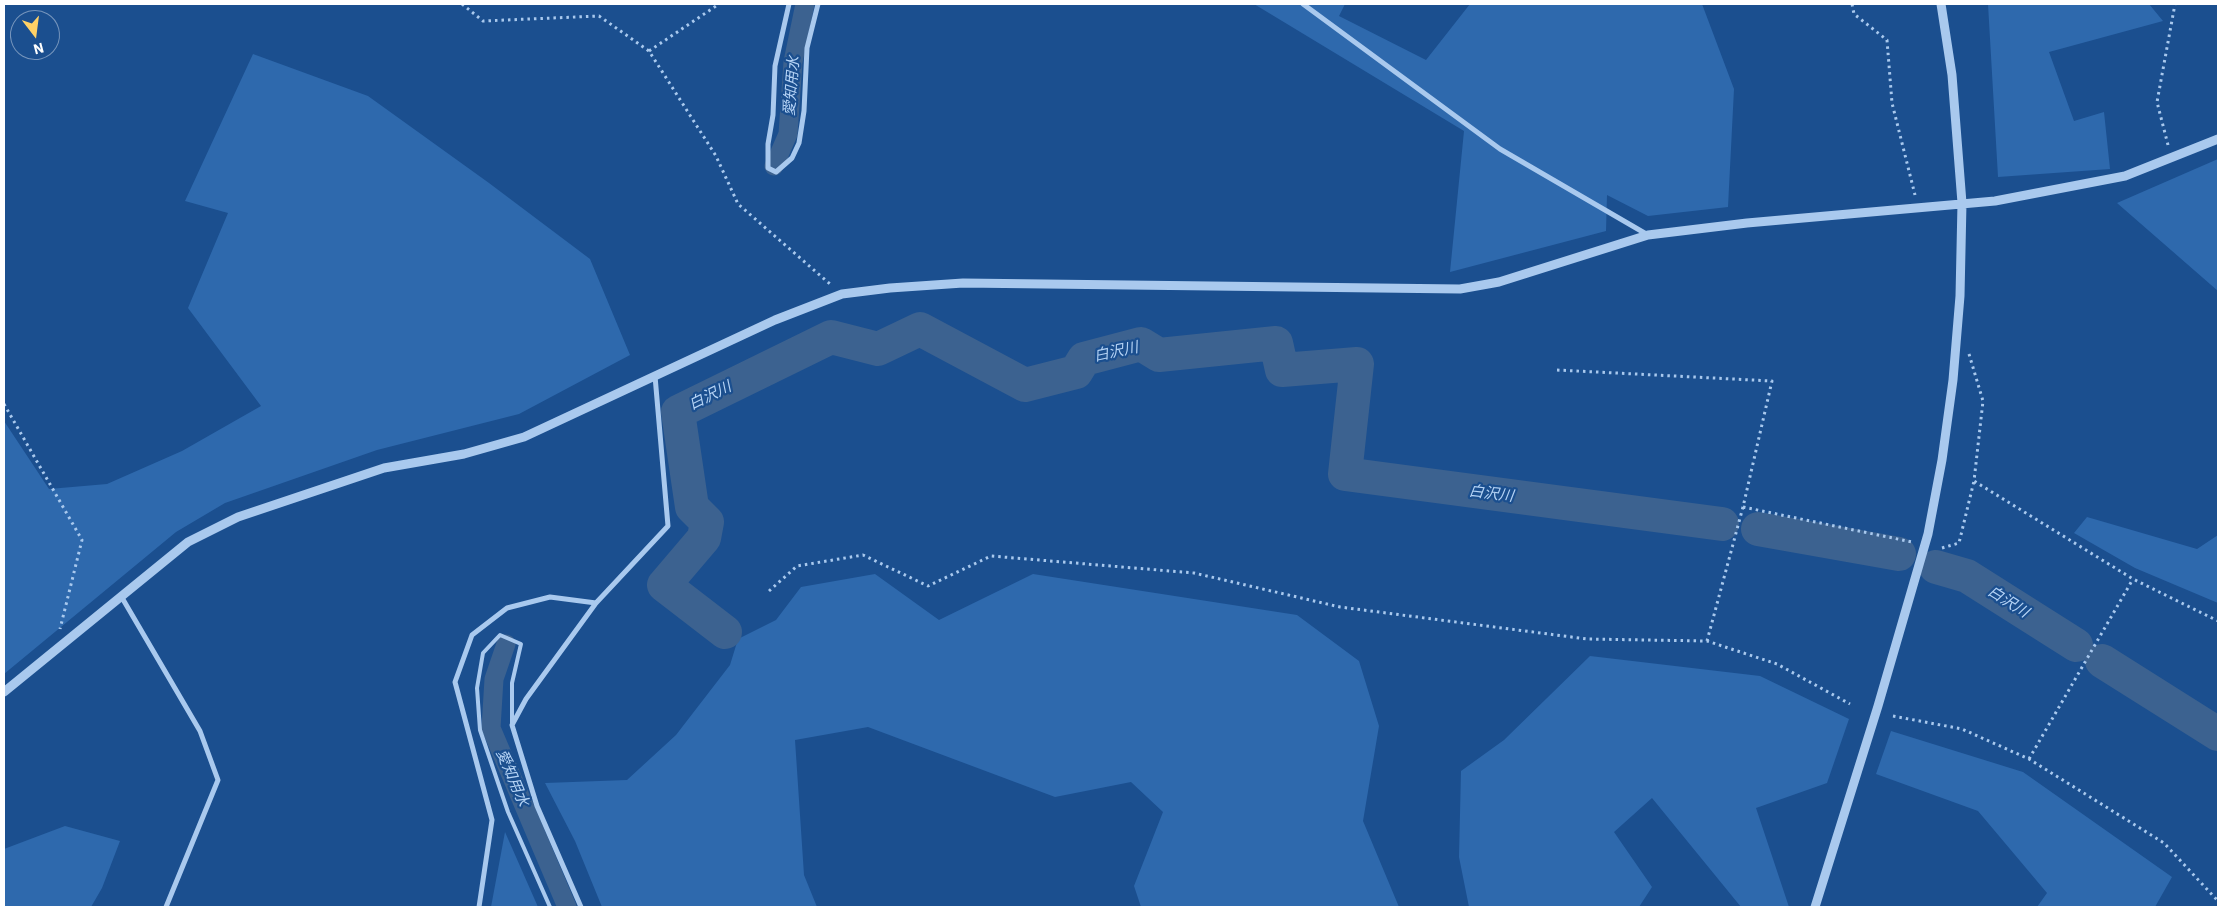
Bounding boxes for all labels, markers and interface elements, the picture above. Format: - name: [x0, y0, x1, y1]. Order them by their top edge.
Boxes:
- north arrow: [10, 10, 60, 60]
- text: N: [31, 39, 46, 59]
- water label: 愛知用水: [780, 55, 804, 117]
- water label: 白沢川: [1092, 339, 1140, 365]
- water label: 白沢川: [686, 378, 734, 414]
- water label: 白沢川: [1468, 482, 1514, 506]
- water label: 白沢川: [1984, 582, 2032, 622]
- water label: 愛知用水: [492, 747, 532, 809]

